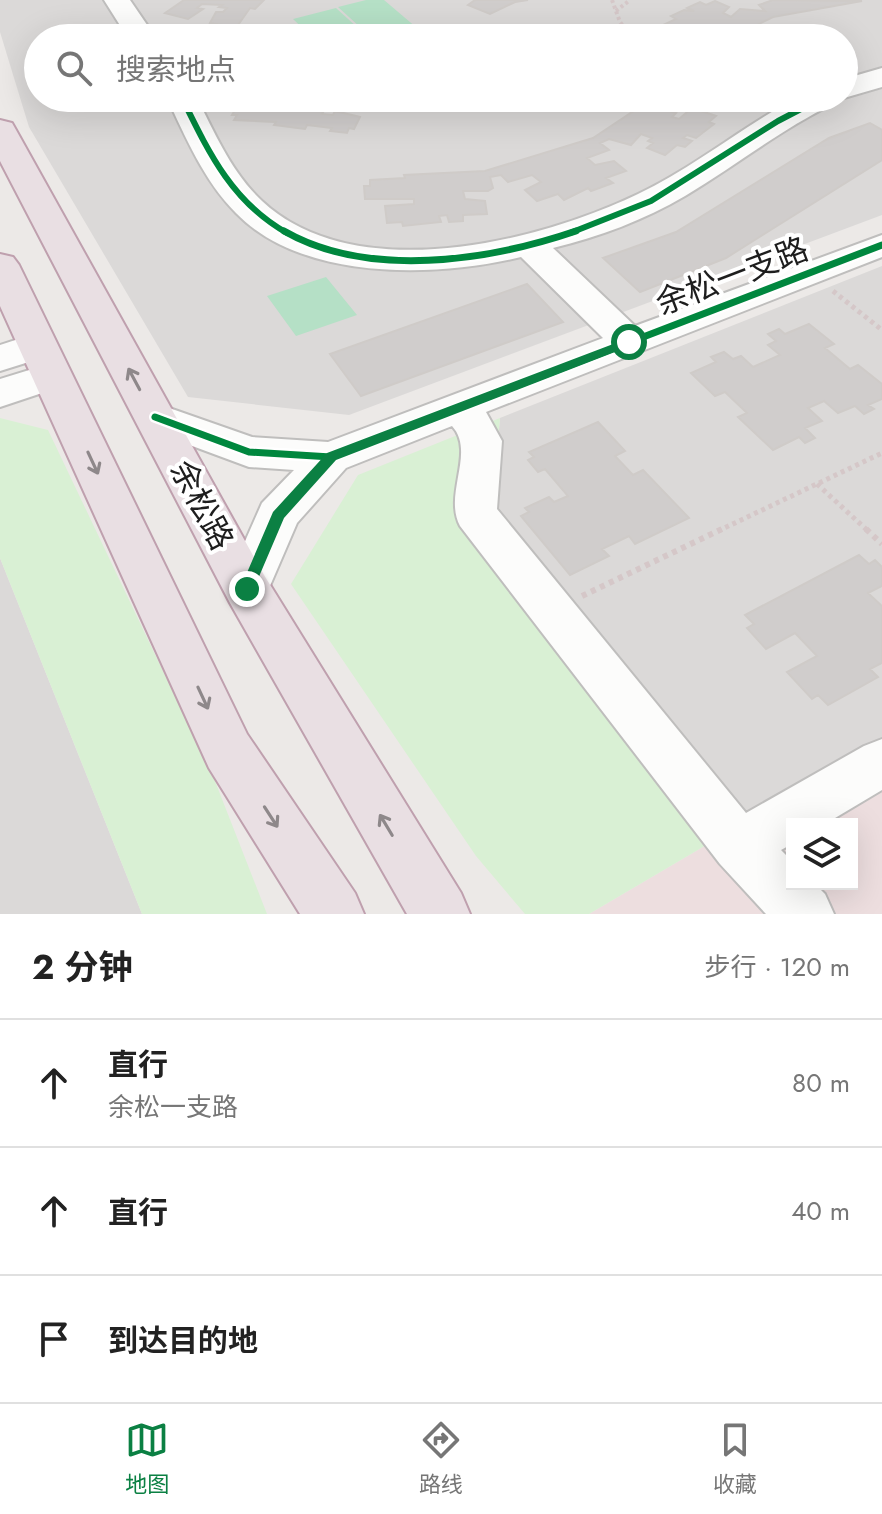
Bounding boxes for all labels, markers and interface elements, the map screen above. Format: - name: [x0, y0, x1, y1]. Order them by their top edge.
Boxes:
- search box: [24, 24, 858, 112]
- icon: search: [52, 46, 96, 90]
- text: 搜索地点: [116, 48, 236, 91]
- street label: 余松一支路: [649, 226, 815, 326]
- route start: [611, 324, 647, 360]
- one-way arrow: [126, 368, 142, 391]
- one-way arrow: [86, 450, 101, 474]
- street label: 余松路: [159, 452, 245, 558]
- route end: [229, 571, 265, 607]
- one-way arrow: [196, 686, 211, 710]
- one-way arrow: [262, 805, 279, 827]
- one-way arrow: [378, 814, 394, 837]
- map controls: [786, 818, 858, 890]
- button: layers: [786, 818, 858, 890]
- text: 2 分钟: [32, 943, 133, 992]
- text: 步行 · 120 m: [704, 948, 850, 986]
- text: 直行: [108, 1043, 168, 1086]
- icon: ahead: [32, 1061, 76, 1105]
- text: 80 m: [792, 1064, 850, 1102]
- text: 余松一支路: [108, 1088, 238, 1126]
- icon: ahead: [32, 1189, 76, 1233]
- text: 直行: [108, 1191, 168, 1234]
- text: 40 m: [791, 1192, 850, 1230]
- icon: arrive: [32, 1317, 76, 1361]
- text: 到达目的地: [108, 1319, 258, 1362]
- tab: 地图: [125, 1418, 169, 1500]
- tab: 路线: [419, 1418, 463, 1500]
- tab: 收藏: [713, 1418, 757, 1500]

